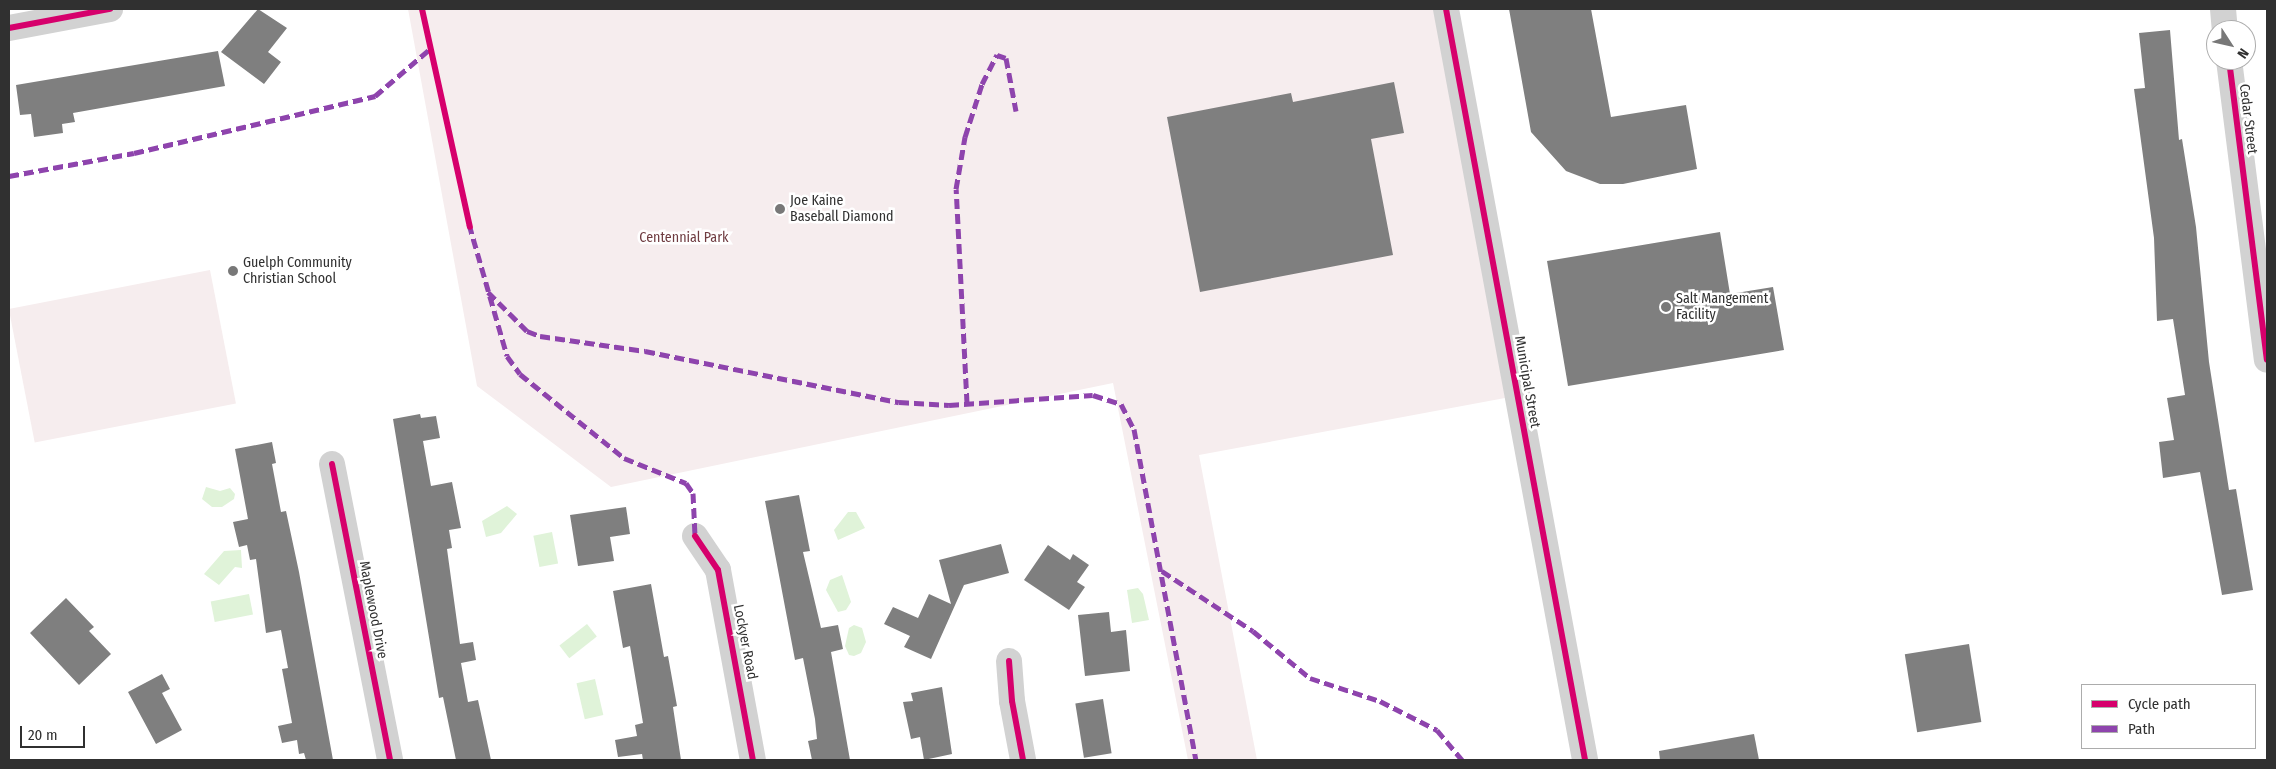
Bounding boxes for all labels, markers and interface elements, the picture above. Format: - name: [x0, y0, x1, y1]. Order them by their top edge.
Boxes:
- north arrow: [2206, 20, 2256, 70]
- text: N: [2234, 45, 2252, 62]
- street label: Cedar Street: [2235, 83, 2261, 155]
- place label: Joe Kaine Baseball Diamond: [790, 193, 894, 226]
- marker: Joe Kaine Baseball Diamond: [774, 203, 786, 215]
- park label: Centennial Park: [639, 230, 729, 246]
- place label: Guelph Community Christian School: [243, 255, 352, 288]
- marker: Guelph Community Christian School: [227, 265, 239, 277]
- place label: Salt Mangement Facility: [1676, 291, 1768, 324]
- marker: Salt Mangement Facility: [1660, 301, 1672, 313]
- street label: Municipal Street: [1511, 335, 1543, 429]
- street label: Maplewood Drive: [355, 560, 391, 660]
- street label: Lockyer Road: [729, 603, 761, 681]
- legend: [2081, 684, 2256, 749]
- text: Cycle path: [2128, 695, 2191, 713]
- scale bar: [22, 716, 88, 748]
- text: Path: [2128, 720, 2155, 738]
- text: 20 m: [28, 726, 58, 744]

